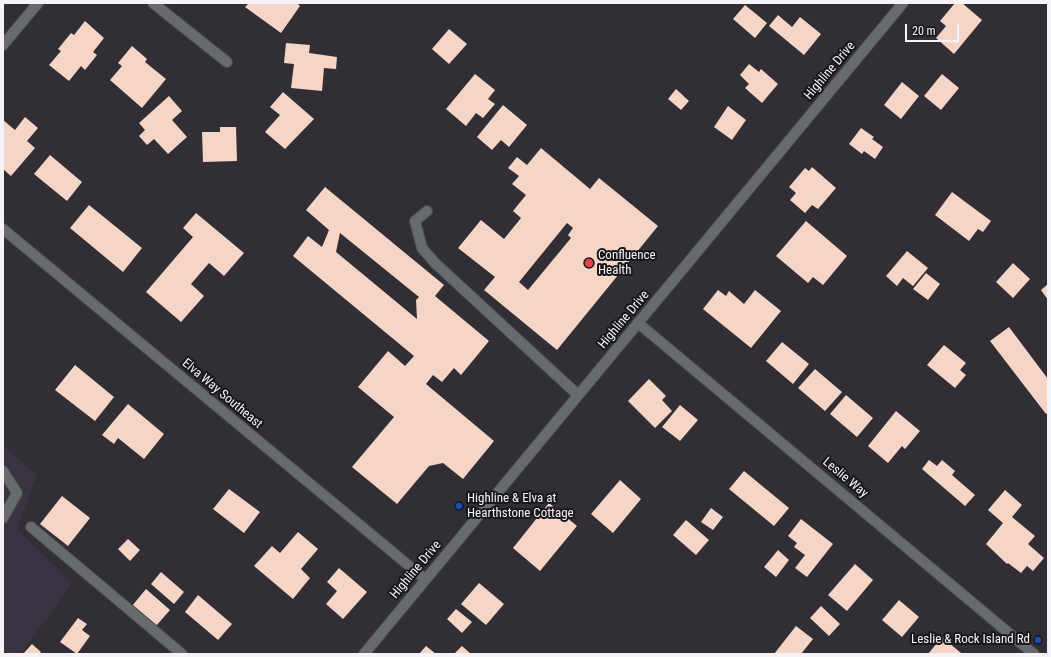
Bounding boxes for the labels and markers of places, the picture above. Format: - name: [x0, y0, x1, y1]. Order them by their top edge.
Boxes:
- place label: Confluence Health: [598, 248, 656, 279]
- marker: Confluence Health: [583, 257, 595, 269]
- place label: Highline & Elva at Hearthstone Cottage: [467, 491, 574, 522]
- marker: Highline & Elva at Hearthstone Cottage: [454, 501, 464, 511]
- place label: Leslie & Rock Island Rd: [911, 632, 1030, 648]
- marker: Leslie & Rock Island Rd: [1033, 635, 1043, 645]

